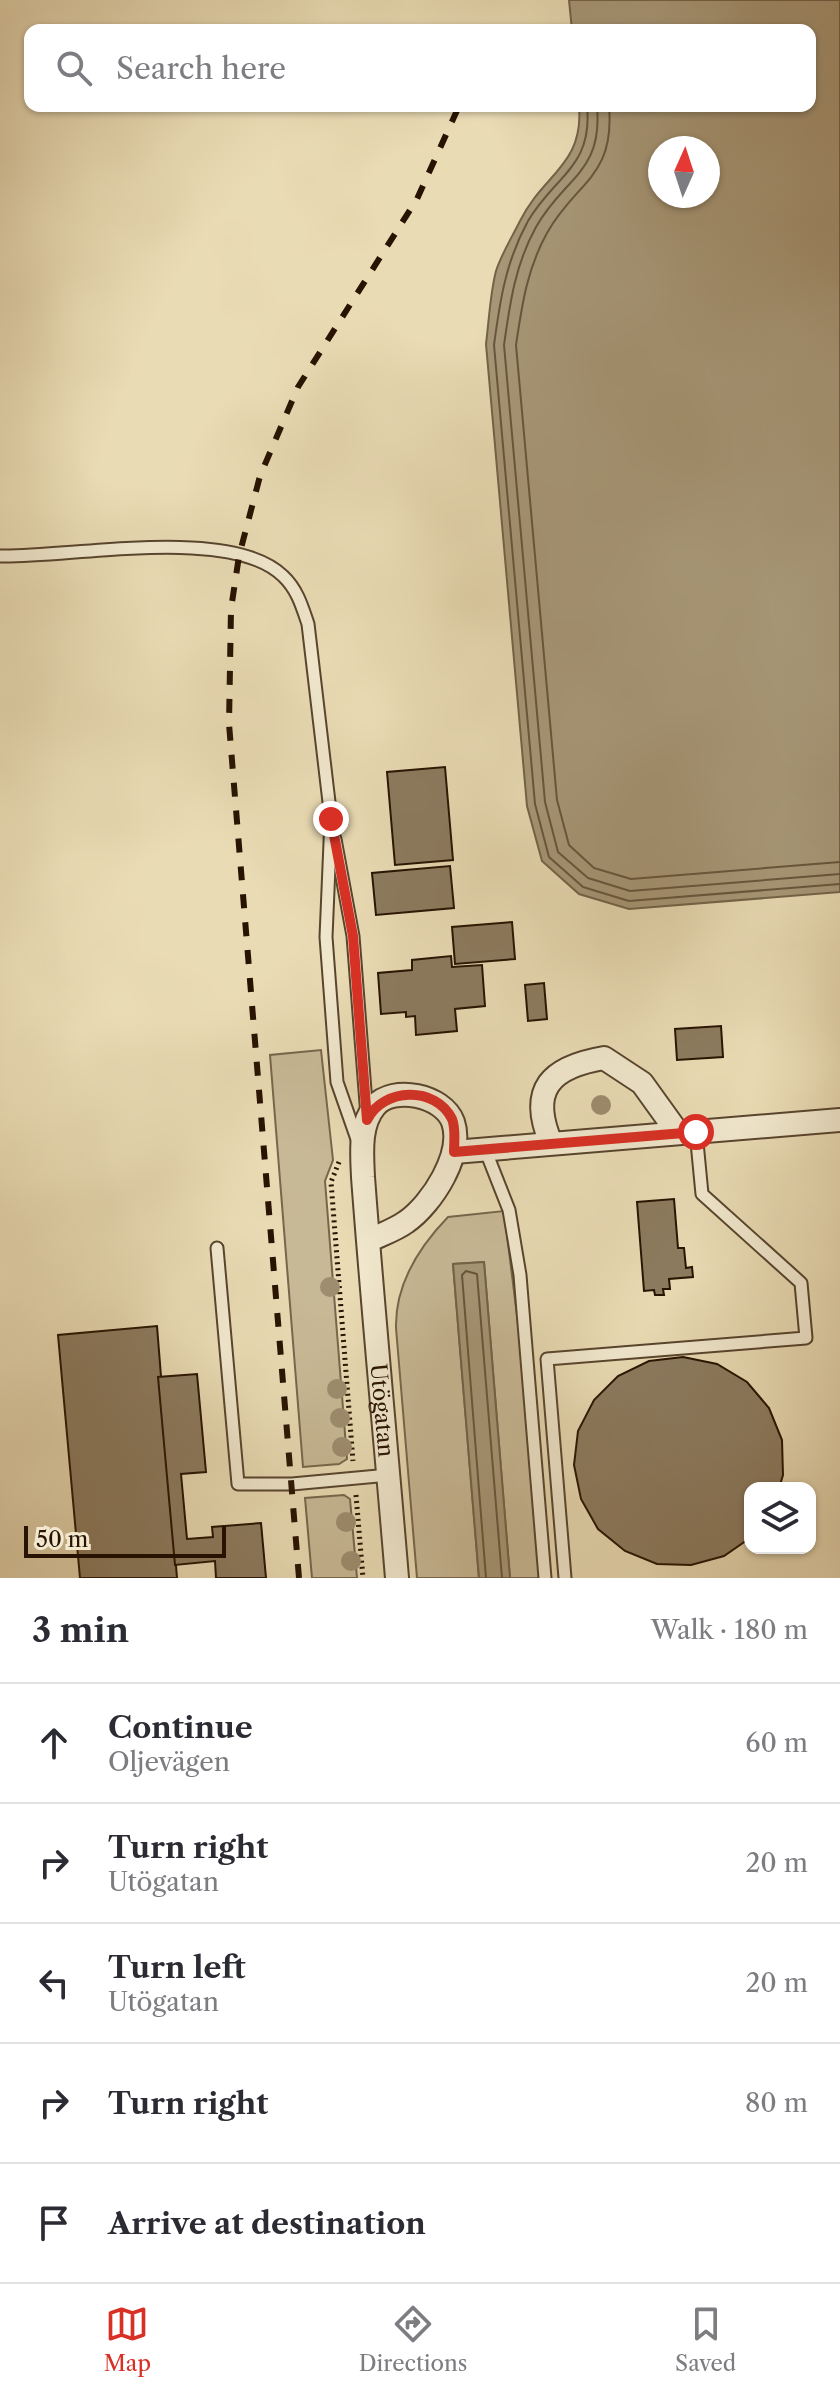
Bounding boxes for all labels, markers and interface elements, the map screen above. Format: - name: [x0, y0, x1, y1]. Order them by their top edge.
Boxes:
- search box: [24, 24, 816, 112]
- icon: search: [52, 46, 96, 90]
- text: Search here: [116, 50, 286, 87]
- north arrow: [648, 136, 720, 208]
- route end: [313, 801, 349, 837]
- route start: [678, 1114, 714, 1150]
- street label: Utögatan: [365, 1362, 400, 1459]
- map controls: [744, 1482, 816, 1554]
- button: layers: [744, 1482, 816, 1554]
- scale bar: [24, 1522, 226, 1558]
- text: 50 m: [36, 1526, 88, 1553]
- text: 3 min: [32, 1609, 129, 1651]
- text: Walk · 180 m: [651, 1614, 808, 1646]
- text: Continue: [108, 1709, 253, 1746]
- icon: ahead: [32, 1721, 76, 1765]
- text: 60 m: [745, 1727, 808, 1759]
- text: Oljevägen: [108, 1746, 230, 1778]
- text: Turn right: [108, 1829, 268, 1866]
- icon: right: [32, 1841, 76, 1885]
- text: 20 m: [745, 1847, 808, 1879]
- text: Utögatan: [108, 1866, 219, 1898]
- text: Turn left: [108, 1949, 245, 1986]
- icon: left: [32, 1961, 76, 2005]
- text: 20 m: [745, 1967, 808, 1999]
- text: Utögatan: [108, 1986, 219, 2018]
- icon: right: [32, 2081, 76, 2125]
- text: Turn right: [108, 2085, 268, 2122]
- text: 80 m: [745, 2087, 808, 2119]
- icon: arrive: [32, 2201, 76, 2245]
- text: Arrive at destination: [108, 2205, 426, 2242]
- tab: Map: [104, 2302, 151, 2377]
- tab: Directions: [359, 2302, 467, 2377]
- tab: Saved: [675, 2302, 736, 2377]

